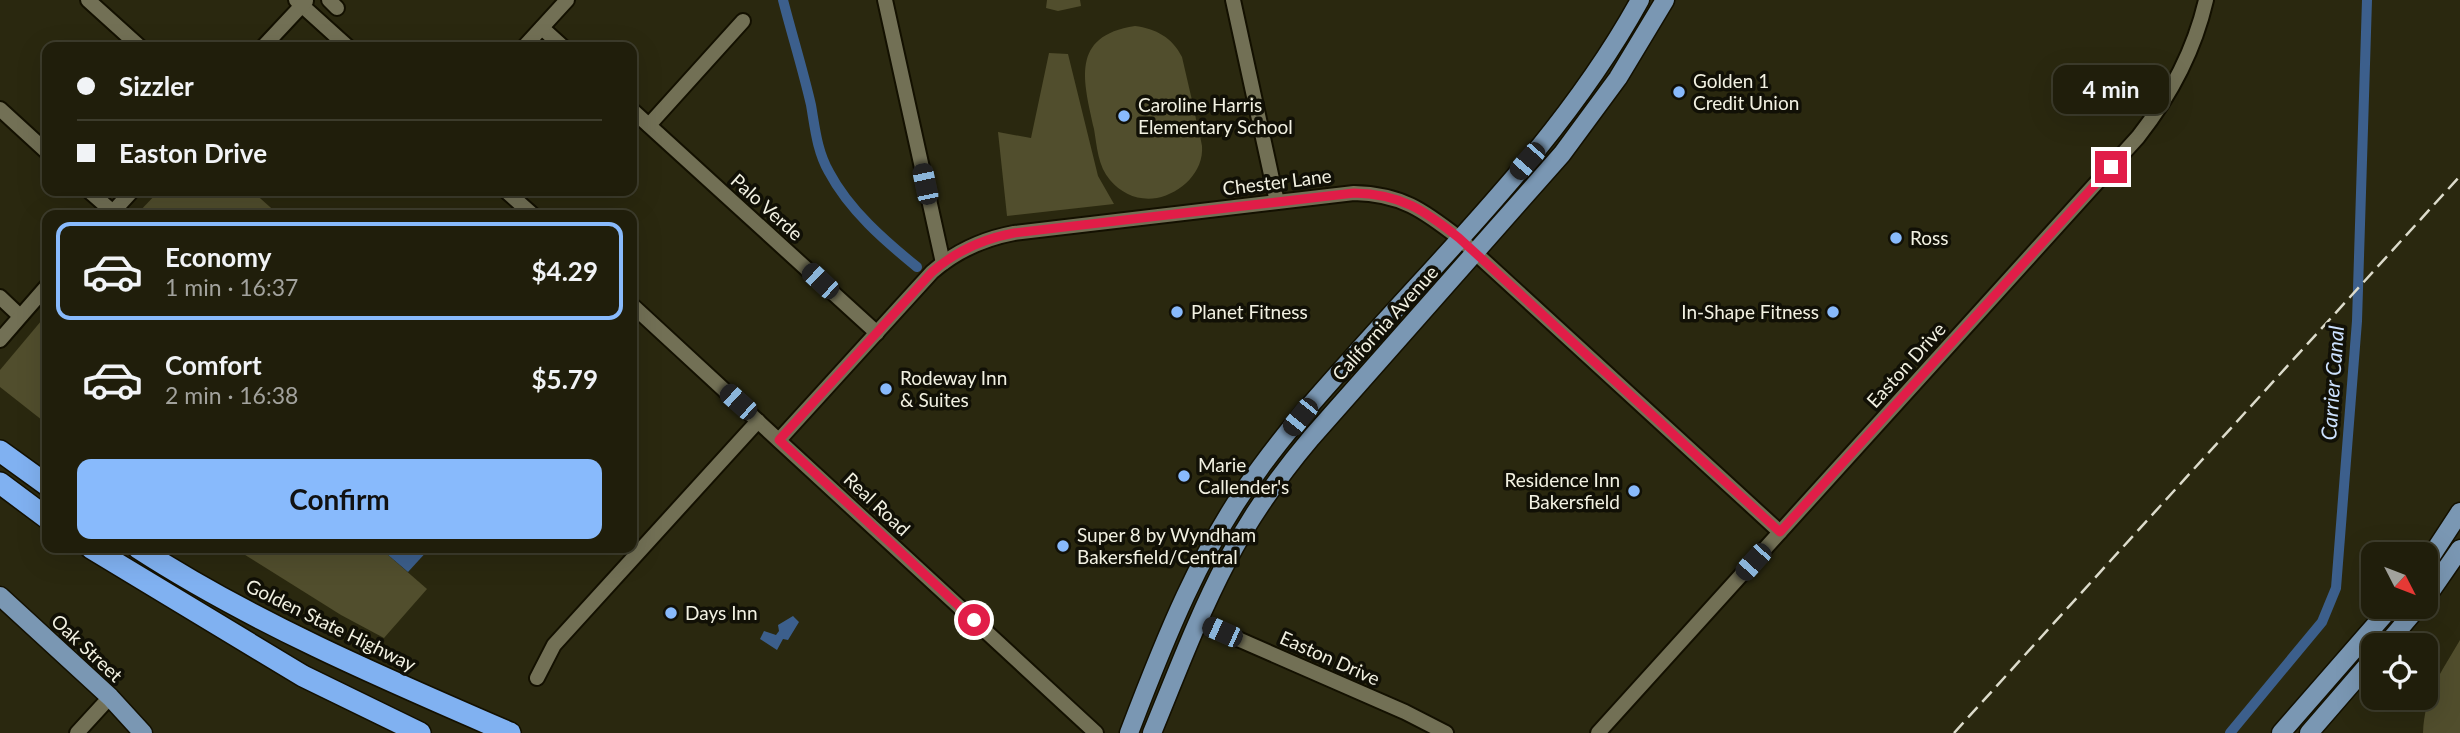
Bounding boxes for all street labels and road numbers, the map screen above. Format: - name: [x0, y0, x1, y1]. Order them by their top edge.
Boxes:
- street label: Chester Lane: [1221, 163, 1333, 200]
- street label: Palo Verde: [727, 168, 808, 245]
- street label: California Avenue: [1327, 260, 1442, 385]
- street label: Easton Drive: [1861, 317, 1950, 412]
- street label: Real Road: [839, 467, 915, 540]
- street label: Golden State Highway: [243, 573, 420, 676]
- street label: Oak Street: [47, 609, 128, 687]
- street label: Easton Drive: [1277, 625, 1384, 690]

